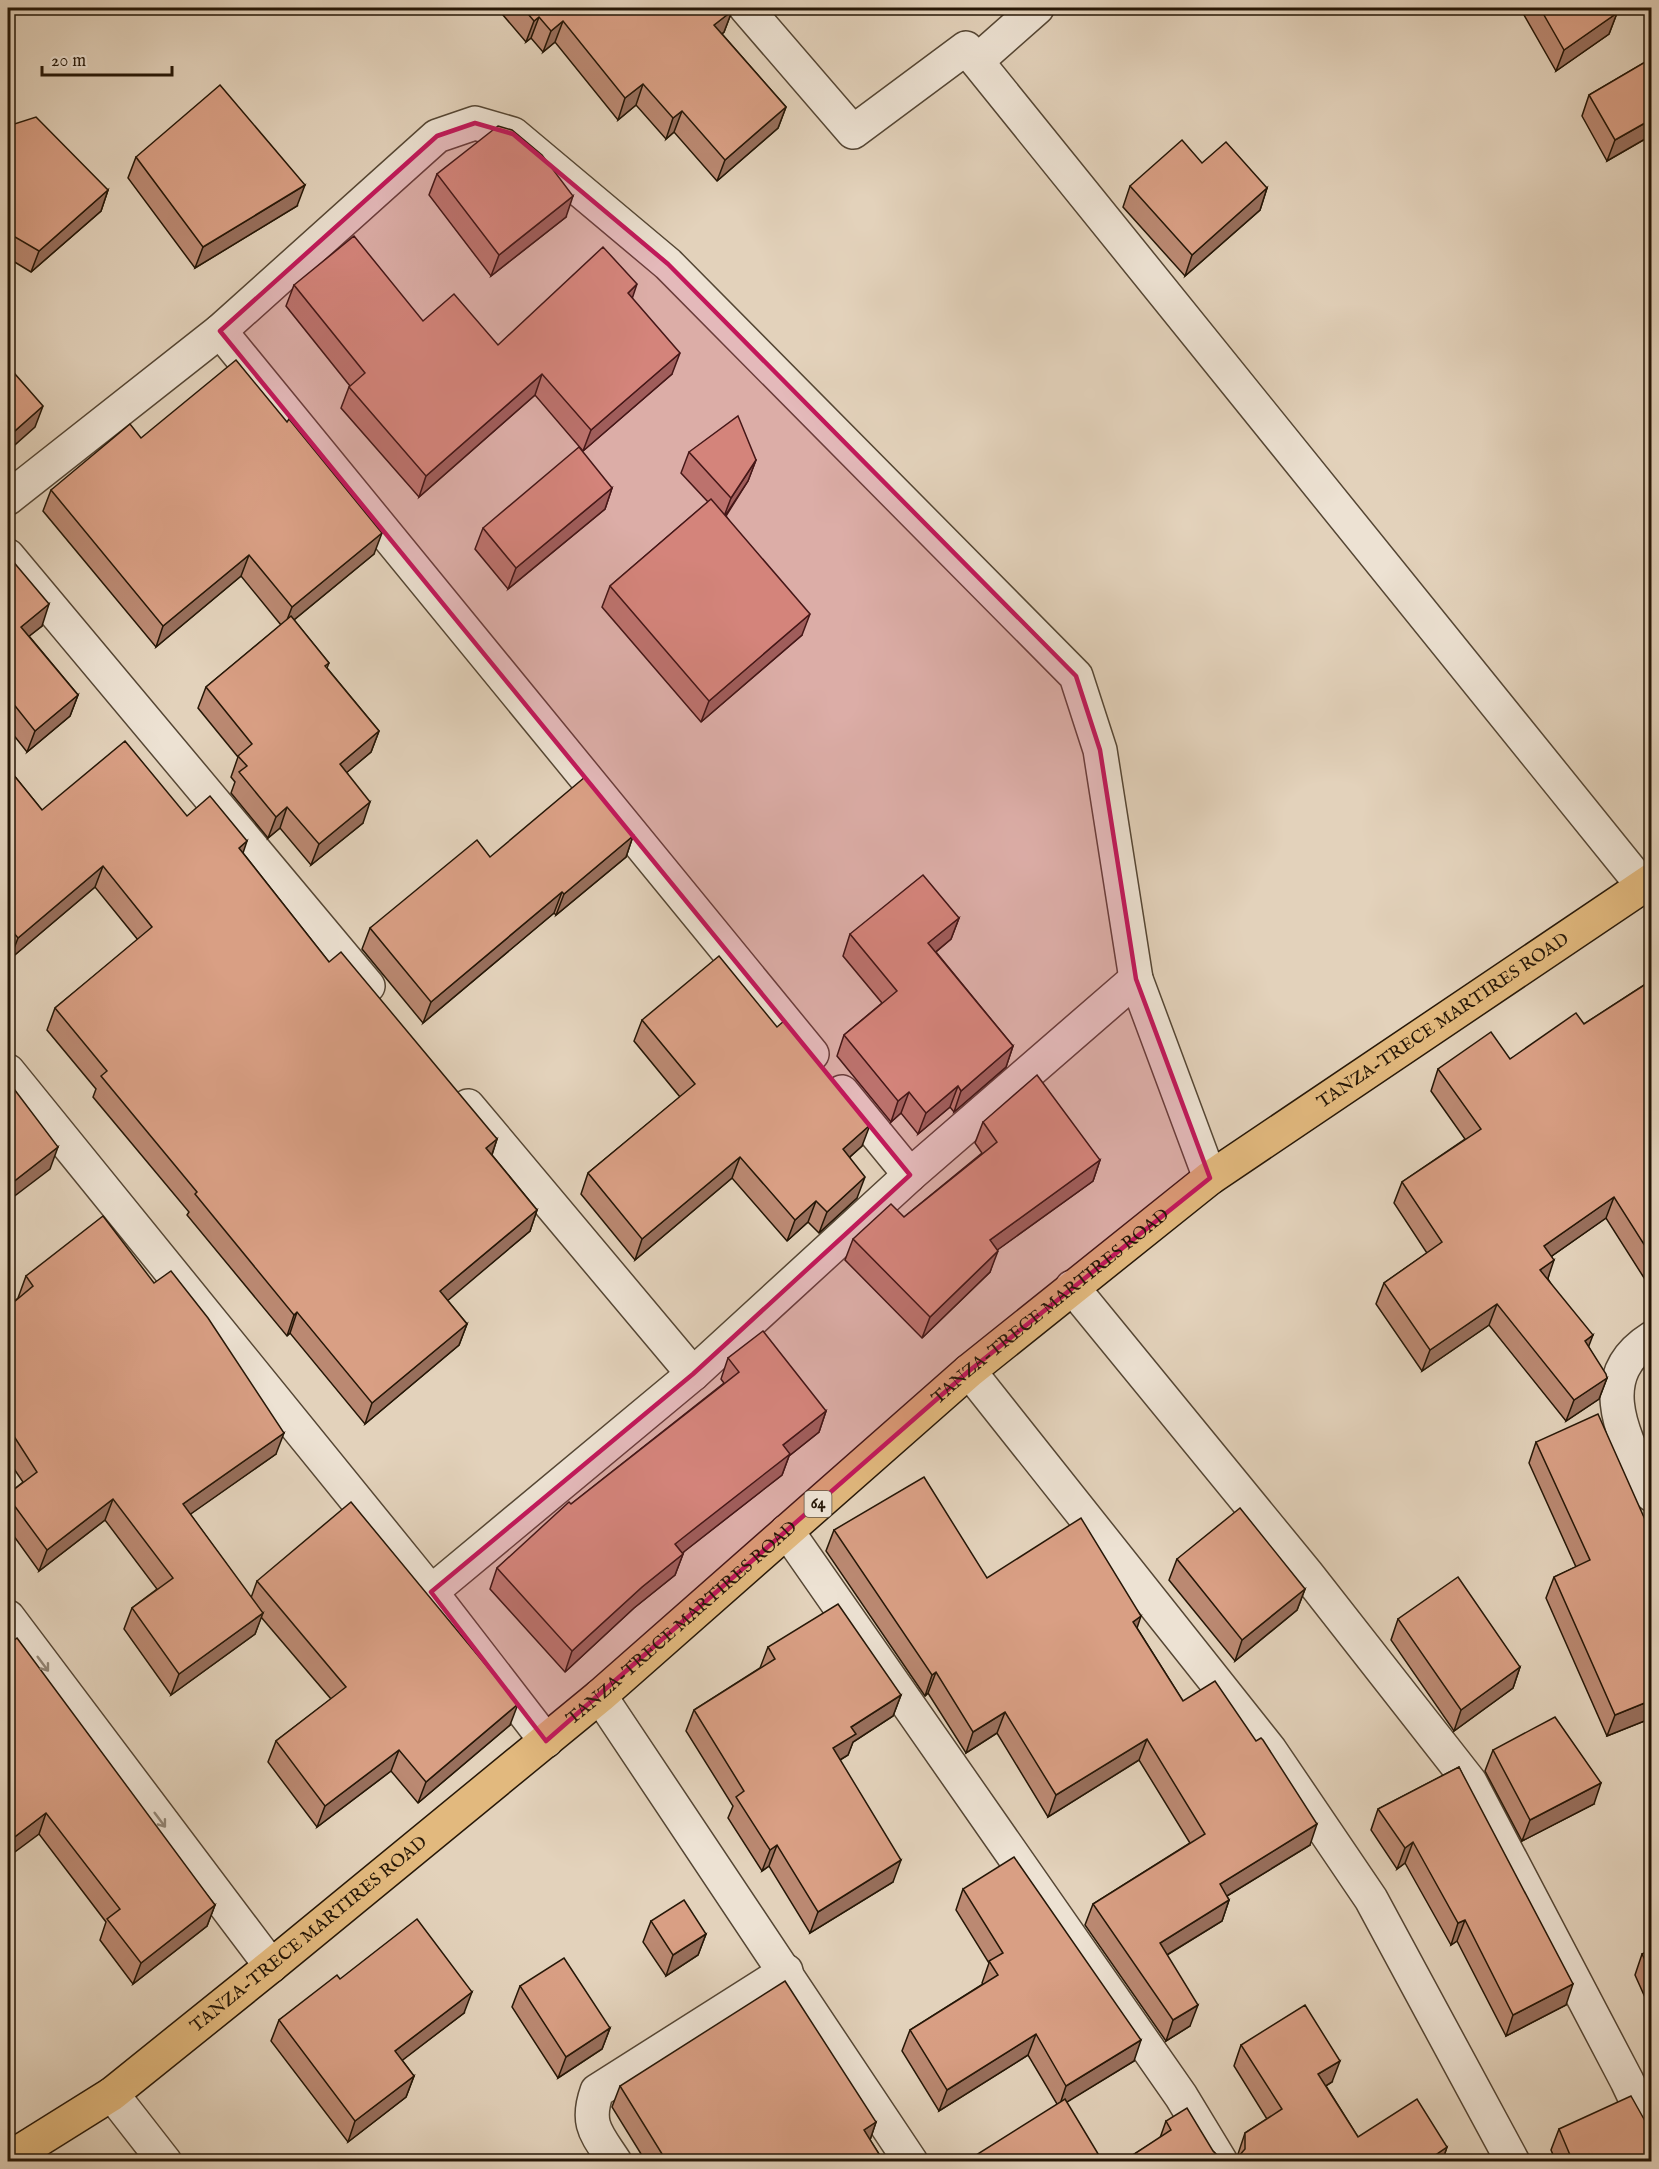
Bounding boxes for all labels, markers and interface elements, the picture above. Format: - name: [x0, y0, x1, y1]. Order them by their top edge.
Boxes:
- scale bar: [42, 39, 172, 77]
- text: 20 m: [51, 50, 86, 73]
- street label: TANZA-TRECE MARTIRES ROAD: [1313, 928, 1574, 1114]
- street label: TANZA-TRECE MARTIRES ROAD: [927, 1204, 1174, 1410]
- road number: 64: [804, 1491, 832, 1517]
- street label: TANZA-TRECE MARTIRES ROAD: [562, 1516, 802, 1730]
- one-way arrow: [36, 1655, 49, 1671]
- one-way arrow: [154, 1811, 166, 1827]
- street label: TANZA-TRECE MARTIRES ROAD: [186, 1831, 432, 2038]

